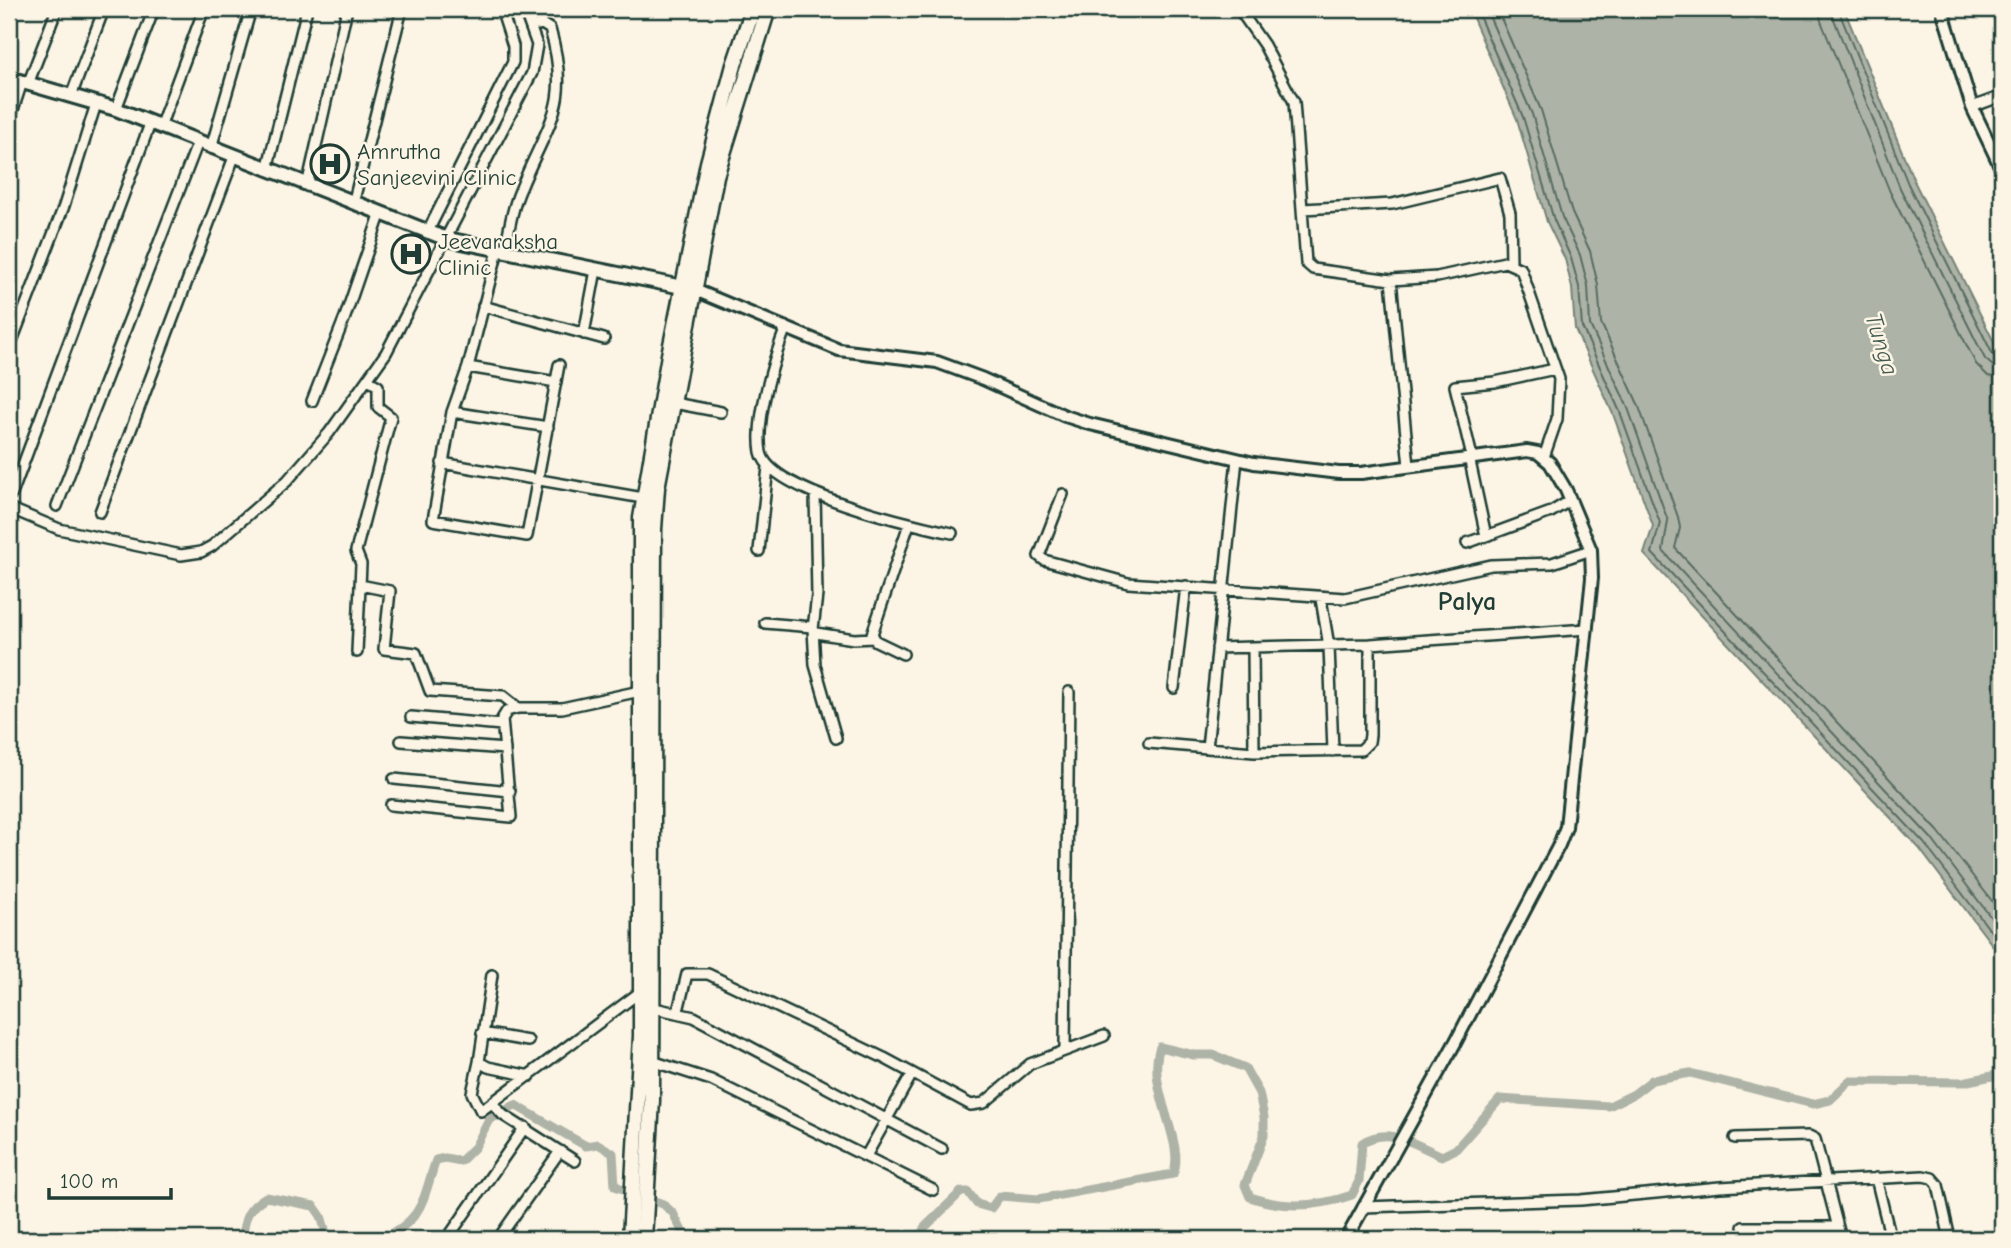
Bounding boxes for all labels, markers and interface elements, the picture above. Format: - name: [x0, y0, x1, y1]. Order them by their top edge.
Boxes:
- place label: Amrutha Sanjeevini Clinic: [357, 138, 517, 191]
- hospital icon: Amrutha Sanjeevini Clinic: [309, 143, 351, 185]
- place label: Jeevaraksha Clinic: [438, 228, 558, 281]
- hospital icon: Jeevaraksha Clinic: [390, 233, 432, 275]
- water label: Tunga: [1859, 310, 1905, 378]
- district label: Palya: [1438, 587, 1496, 617]
- scale bar: [49, 1157, 172, 1201]
- text: 100 m: [60, 1169, 118, 1193]

